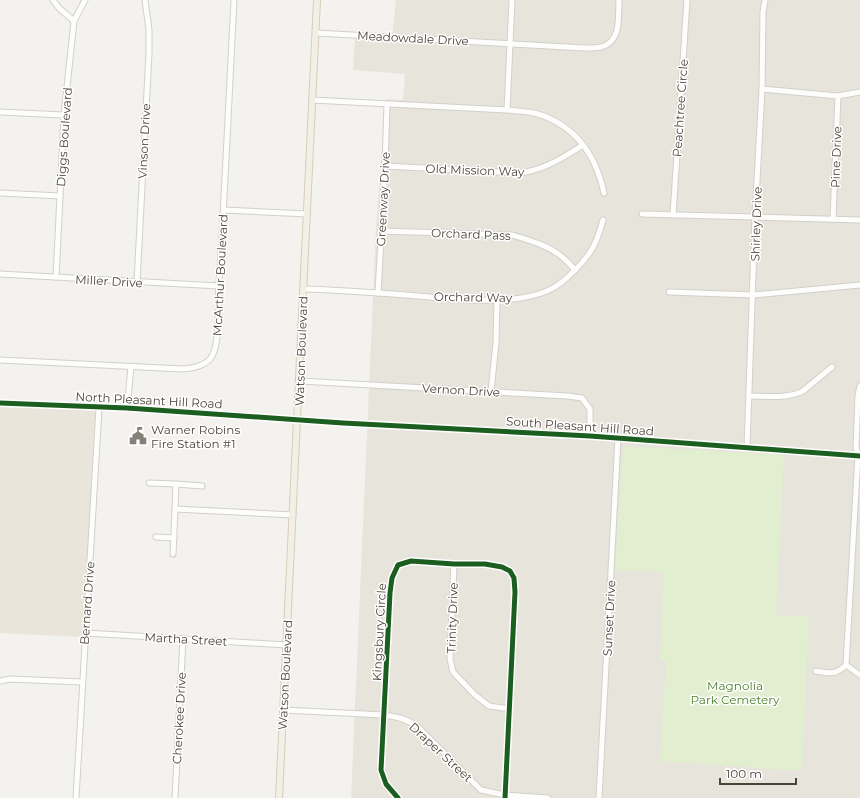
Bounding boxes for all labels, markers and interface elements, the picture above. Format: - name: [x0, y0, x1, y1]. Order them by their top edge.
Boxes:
- street label: Meadowdale Drive: [357, 28, 469, 48]
- street label: Peachtree Circle: [669, 59, 691, 157]
- street label: Diggs Boulevard: [53, 87, 75, 187]
- street label: Vinson Drive: [135, 103, 153, 179]
- street label: Pine Drive: [827, 126, 845, 188]
- street label: Greenway Drive: [373, 151, 393, 247]
- street label: Old Mission Way: [425, 161, 525, 179]
- street label: Shirley Drive: [747, 186, 765, 262]
- street label: McArthur Boulevard: [209, 214, 231, 336]
- street label: Orchard Pass: [431, 225, 511, 243]
- street label: Miller Drive: [75, 272, 143, 290]
- street label: Orchard Way: [434, 289, 513, 305]
- street label: Watson Boulevard: [292, 296, 310, 406]
- street label: Vernon Drive: [422, 380, 500, 400]
- street label: North Pleasant Hill Road: [75, 389, 223, 411]
- street label: South Pleasant Hill Road: [506, 413, 654, 439]
- place label: Warner Robins Fire Station #1: [151, 422, 240, 451]
- public building icon: Warner Robins Fire Station #1: [128, 426, 148, 446]
- street label: Bernard Drive: [77, 561, 97, 645]
- street label: Sunset Drive: [600, 580, 618, 656]
- street label: Trinity Drive: [443, 582, 461, 654]
- street label: Kingsbury Circle: [369, 583, 389, 681]
- street label: Watson Boulevard: [275, 619, 295, 731]
- street label: Martha Street: [144, 629, 228, 649]
- street label: Cherokee Drive: [169, 672, 189, 764]
- park label: Magnolia Park Cemetery: [690, 678, 780, 707]
- street label: Draper Street: [406, 719, 476, 785]
- scale bar: [720, 760, 796, 786]
- text: 100 m: [726, 766, 762, 781]

